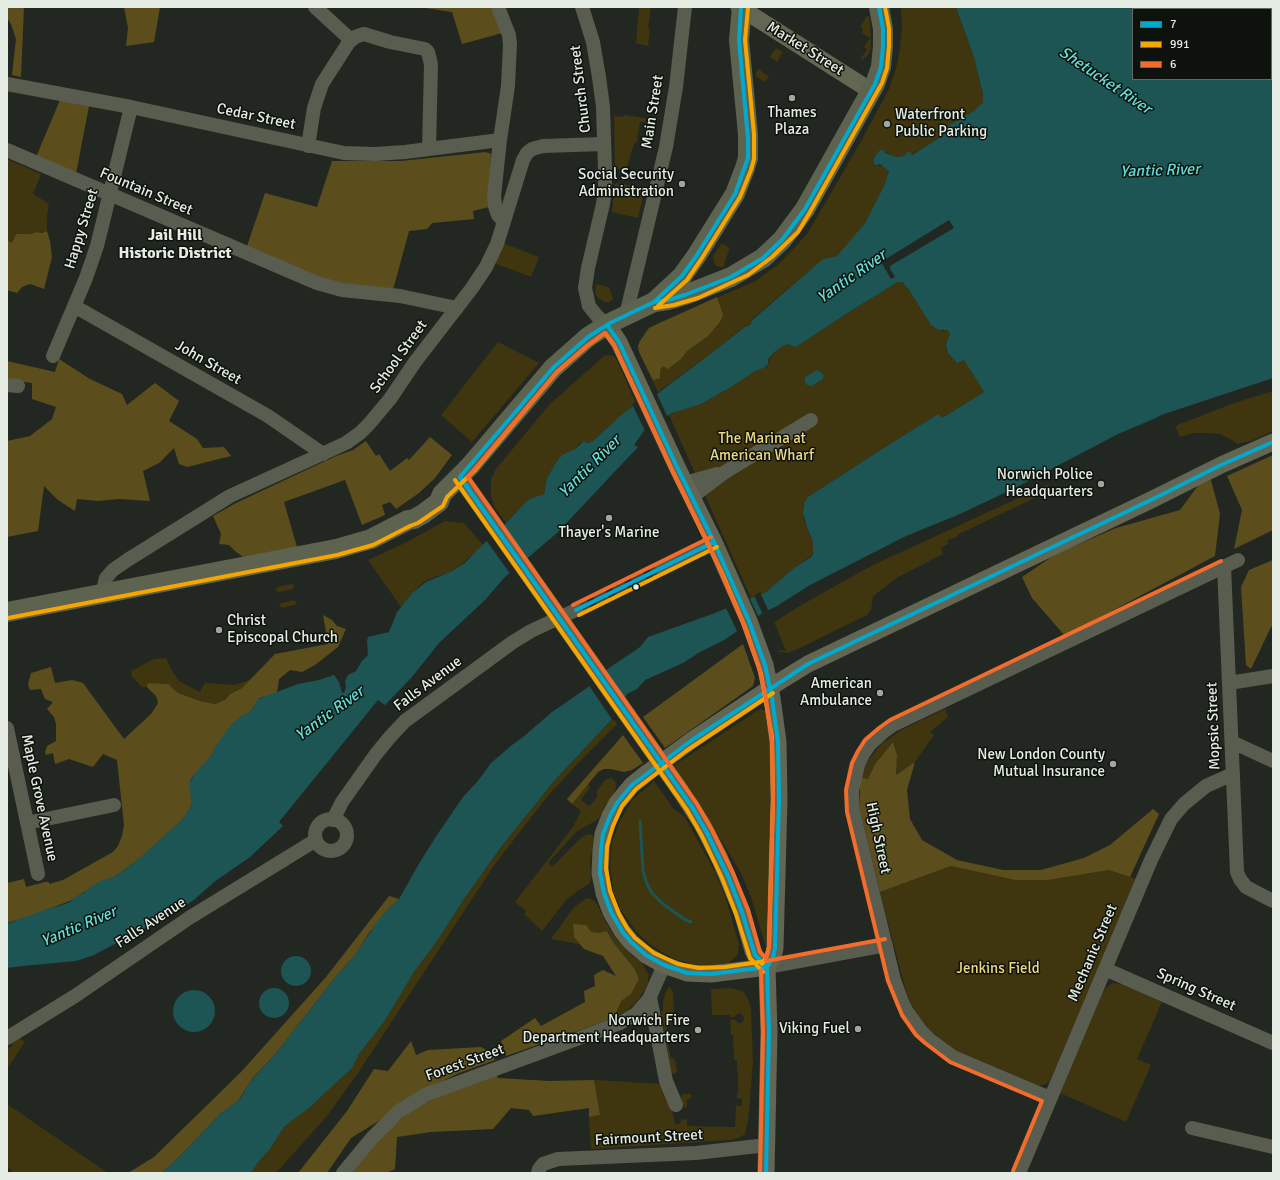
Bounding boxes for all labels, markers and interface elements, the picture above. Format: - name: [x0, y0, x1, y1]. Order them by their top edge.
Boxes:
- legend: [1132, 8, 1272, 80]
- text: 7: [1170, 17, 1176, 32]
- street label: Market Street: [763, 18, 847, 80]
- text: 991: [1170, 37, 1189, 52]
- water label: Shetucket River: [1055, 43, 1155, 119]
- street label: Church Street: [567, 44, 595, 134]
- text: 6: [1170, 57, 1176, 72]
- street label: Main Street: [638, 74, 668, 150]
- marker: Thames Plaza: [787, 93, 797, 103]
- street label: Cedar Street: [215, 100, 297, 134]
- place label: Thames Plaza: [767, 104, 817, 139]
- place label: Waterfront Public Parking: [895, 106, 987, 141]
- marker: Waterfront Public Parking: [882, 119, 892, 129]
- water label: Yantic River: [1120, 160, 1200, 182]
- street label: Fountain Street: [97, 164, 195, 220]
- place label: Social Security Administration: [578, 166, 674, 201]
- marker: Social Security Administration: [677, 179, 687, 189]
- street label: Happy Street: [61, 187, 103, 271]
- district label: Jail Hill Historic District: [118, 226, 232, 264]
- water label: Yantic River: [814, 246, 890, 308]
- street label: School Street: [366, 317, 432, 397]
- street label: John Street: [172, 337, 244, 389]
- park label: The Marina at American Wharf: [710, 430, 814, 465]
- water label: Yantic River: [555, 432, 625, 502]
- place label: Norwich Police Headquarters: [997, 466, 1093, 501]
- marker: Norwich Police Headquarters: [1096, 479, 1106, 489]
- marker: Thayer's Marine: [604, 513, 614, 523]
- place label: Thayer's Marine: [558, 524, 660, 542]
- unlabelled marker: [631, 582, 641, 592]
- place label: Christ Episcopal Church: [227, 612, 338, 647]
- marker: Christ Episcopal Church: [214, 625, 224, 635]
- street label: Falls Avenue: [390, 653, 466, 715]
- place label: American Ambulance: [800, 675, 872, 710]
- street label: Mopsic Street: [1203, 682, 1225, 770]
- water label: Yantic River: [292, 683, 368, 745]
- marker: American Ambulance: [875, 688, 885, 698]
- street label: Maple Grove Avenue: [17, 733, 61, 863]
- place label: New London County Mutual Insurance: [977, 746, 1105, 781]
- marker: New London County Mutual Insurance: [1108, 759, 1118, 769]
- street label: High Street: [862, 801, 894, 875]
- street label: Falls Avenue: [112, 894, 190, 952]
- street label: Mechanic Street: [1064, 902, 1122, 1004]
- water label: Yantic River: [38, 903, 120, 951]
- park label: Jenkins Field: [956, 960, 1040, 978]
- street label: Spring Street: [1154, 965, 1238, 1015]
- place label: Norwich Fire Department Headquarters: [523, 1012, 690, 1047]
- place label: Viking Fuel: [779, 1020, 850, 1038]
- marker: Viking Fuel: [853, 1024, 863, 1034]
- marker: Norwich Fire Department Headquarters: [693, 1025, 703, 1035]
- street label: Forest Street: [423, 1040, 507, 1086]
- street label: Fairmount Street: [594, 1126, 704, 1150]

